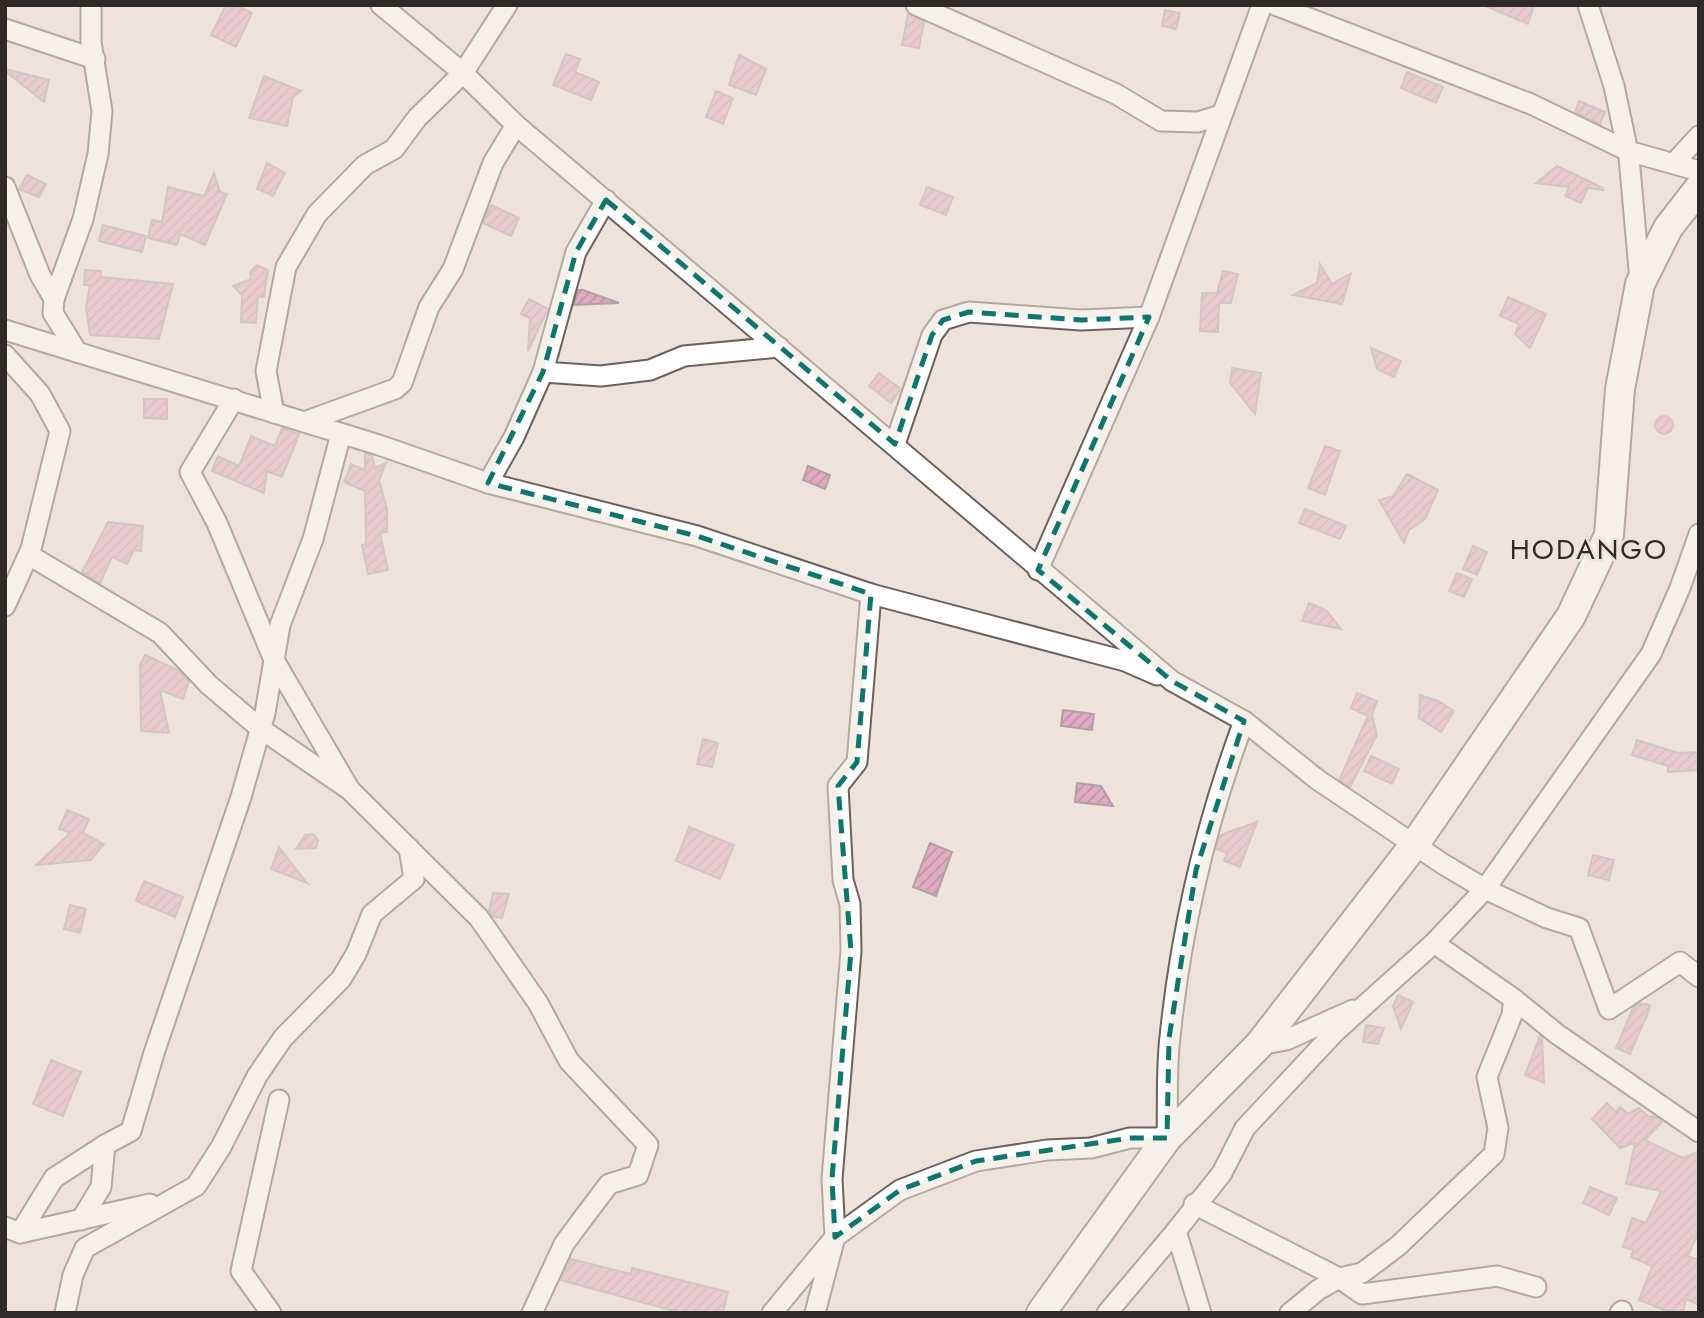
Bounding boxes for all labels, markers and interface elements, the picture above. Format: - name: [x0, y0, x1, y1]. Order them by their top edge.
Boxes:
- district label: HODANGO: [1510, 529, 1668, 570]

